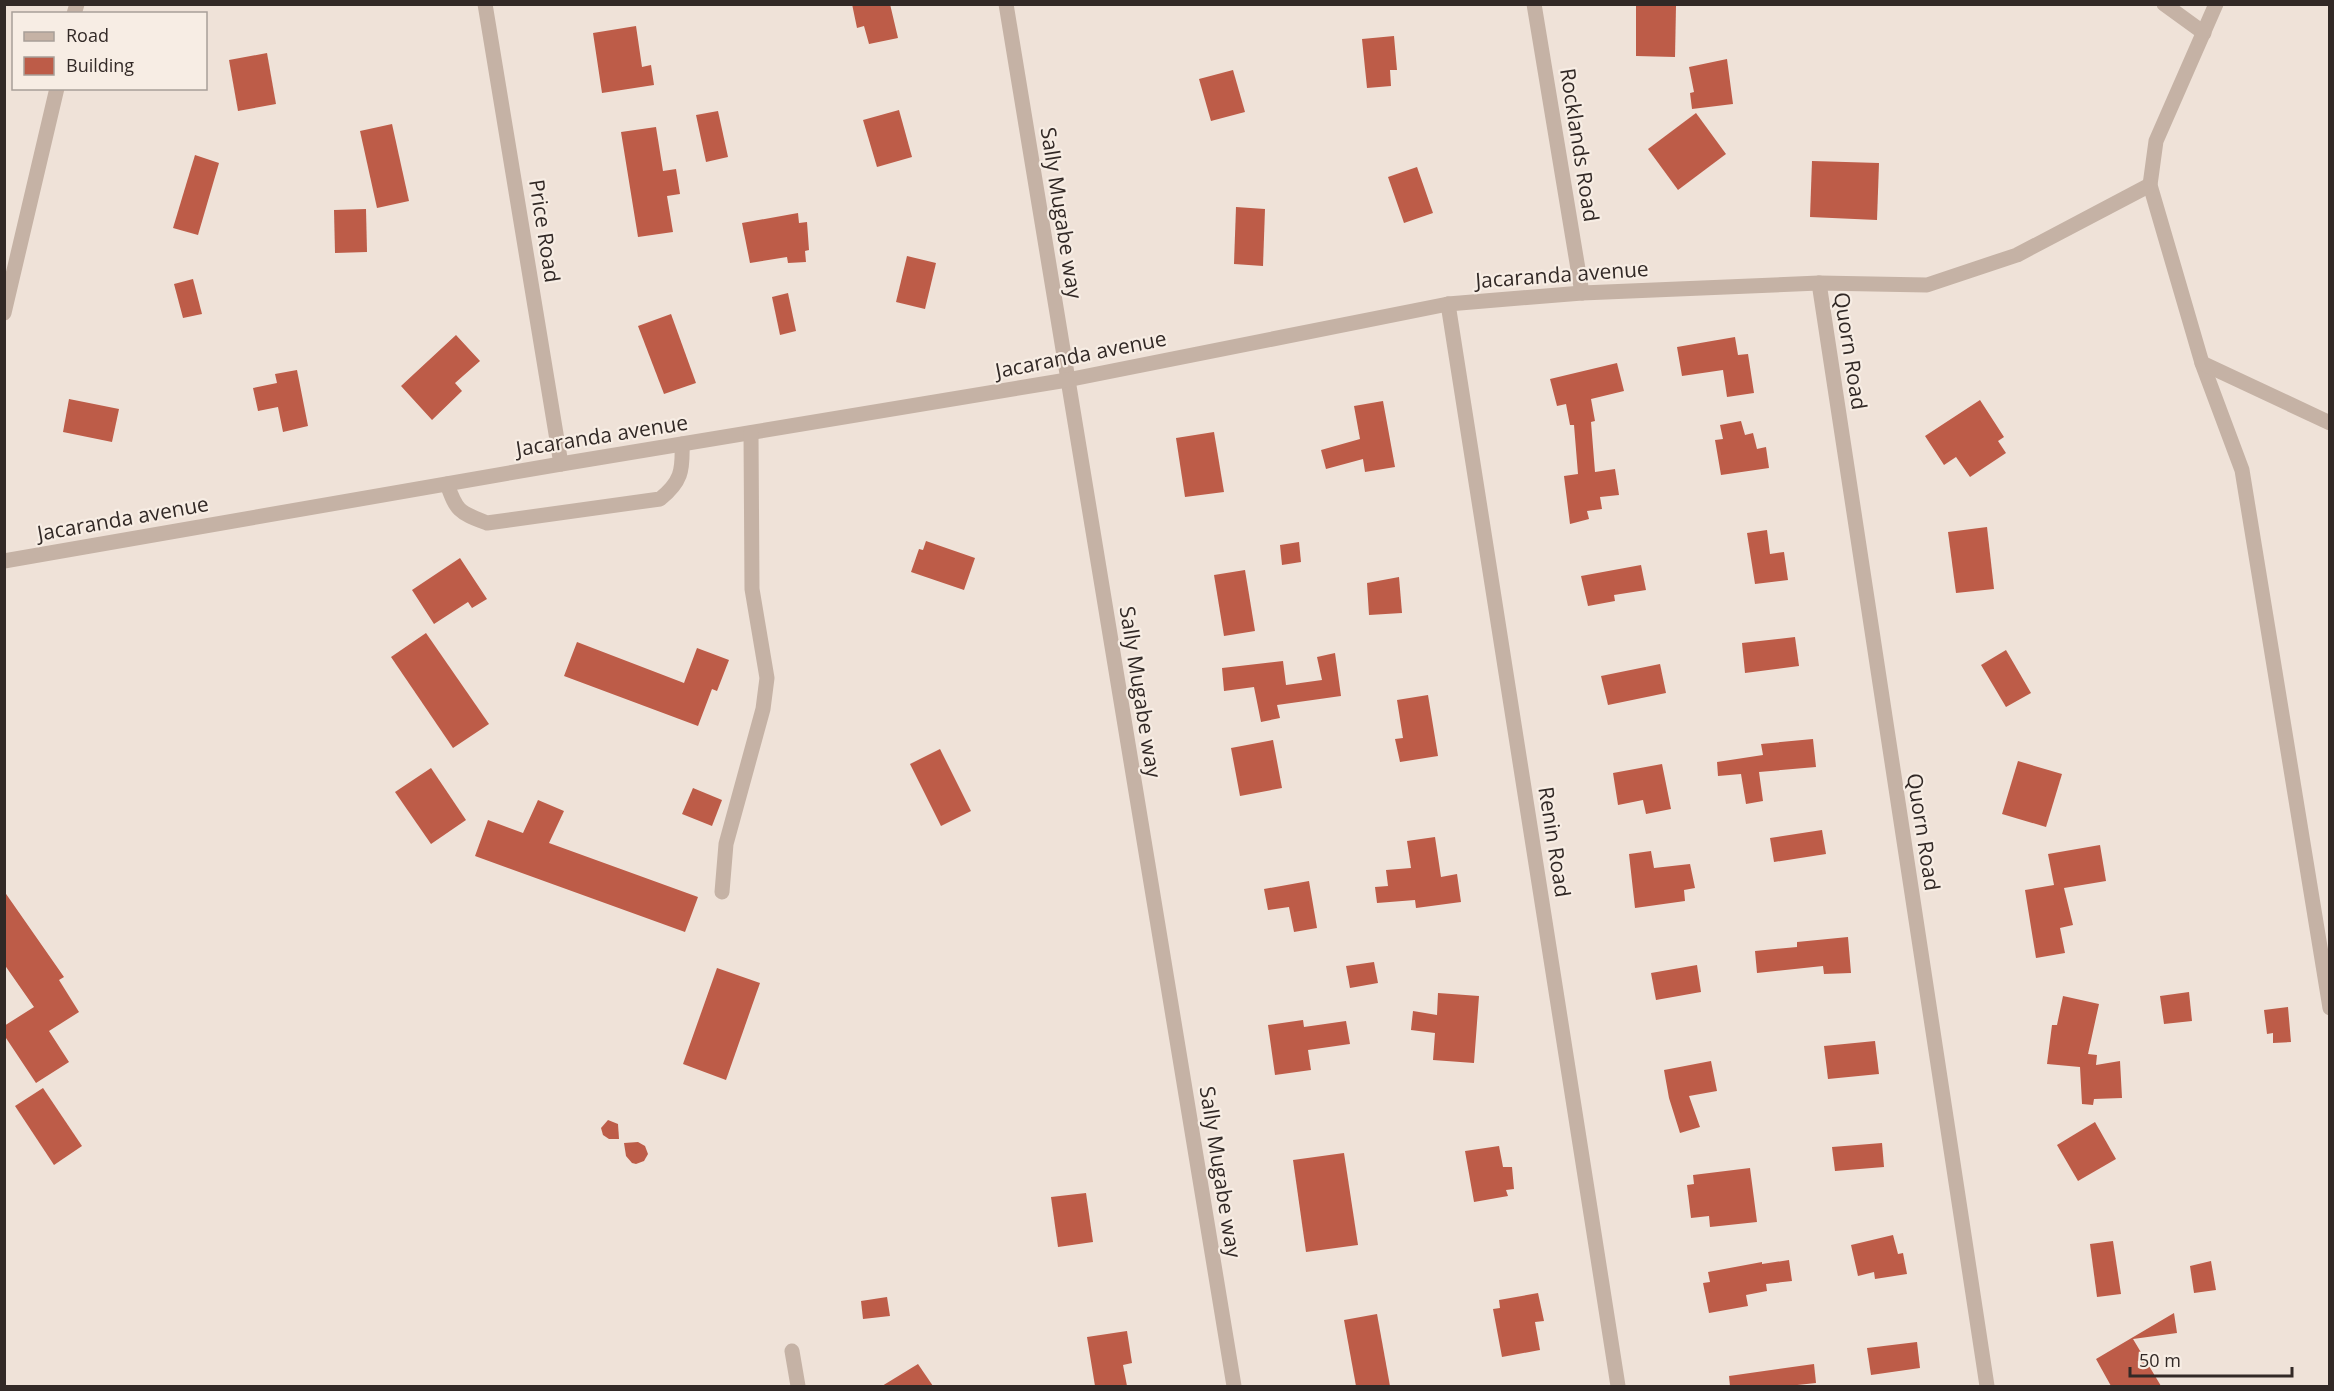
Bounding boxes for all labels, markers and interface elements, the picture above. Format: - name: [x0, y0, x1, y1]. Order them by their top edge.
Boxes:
- legend: [12, 12, 207, 90]
- text: Road: [66, 23, 109, 47]
- text: Building: [66, 53, 134, 77]
- street label: Rocklands Road: [1554, 66, 1606, 224]
- street label: Sally Mugabe way: [1035, 125, 1089, 301]
- street label: Price Road: [523, 177, 567, 284]
- street label: Jacaranda avenue: [1472, 254, 1650, 294]
- street label: Quorn Road: [1828, 290, 1874, 412]
- street label: Jacaranda avenue: [991, 324, 1169, 385]
- street label: Jacaranda avenue: [512, 408, 690, 463]
- street label: Jacaranda avenue: [33, 489, 211, 547]
- street label: Sally Mugabe way: [1114, 604, 1168, 780]
- street label: Quorn Road: [1901, 771, 1947, 893]
- street label: Renin Road: [1532, 785, 1578, 899]
- street label: Sally Mugabe way: [1194, 1084, 1248, 1260]
- scale bar: [2130, 1340, 2292, 1378]
- text: 50 m: [2139, 1348, 2181, 1372]

